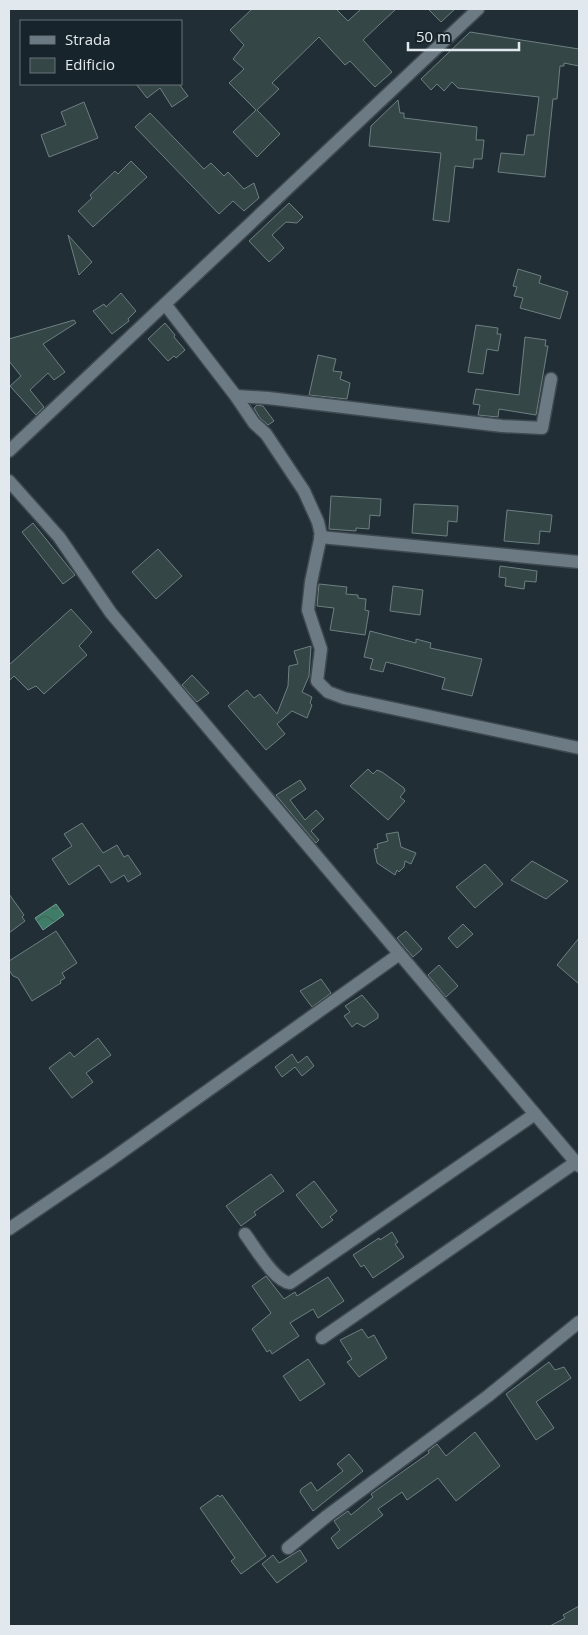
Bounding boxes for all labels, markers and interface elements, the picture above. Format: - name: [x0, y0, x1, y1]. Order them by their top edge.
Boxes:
- legend: [20, 20, 182, 85]
- scale bar: [408, 20, 519, 52]
- text: 50 m: [416, 26, 451, 46]
- text: Strada: [65, 29, 111, 49]
- text: Edificio: [65, 54, 115, 74]

